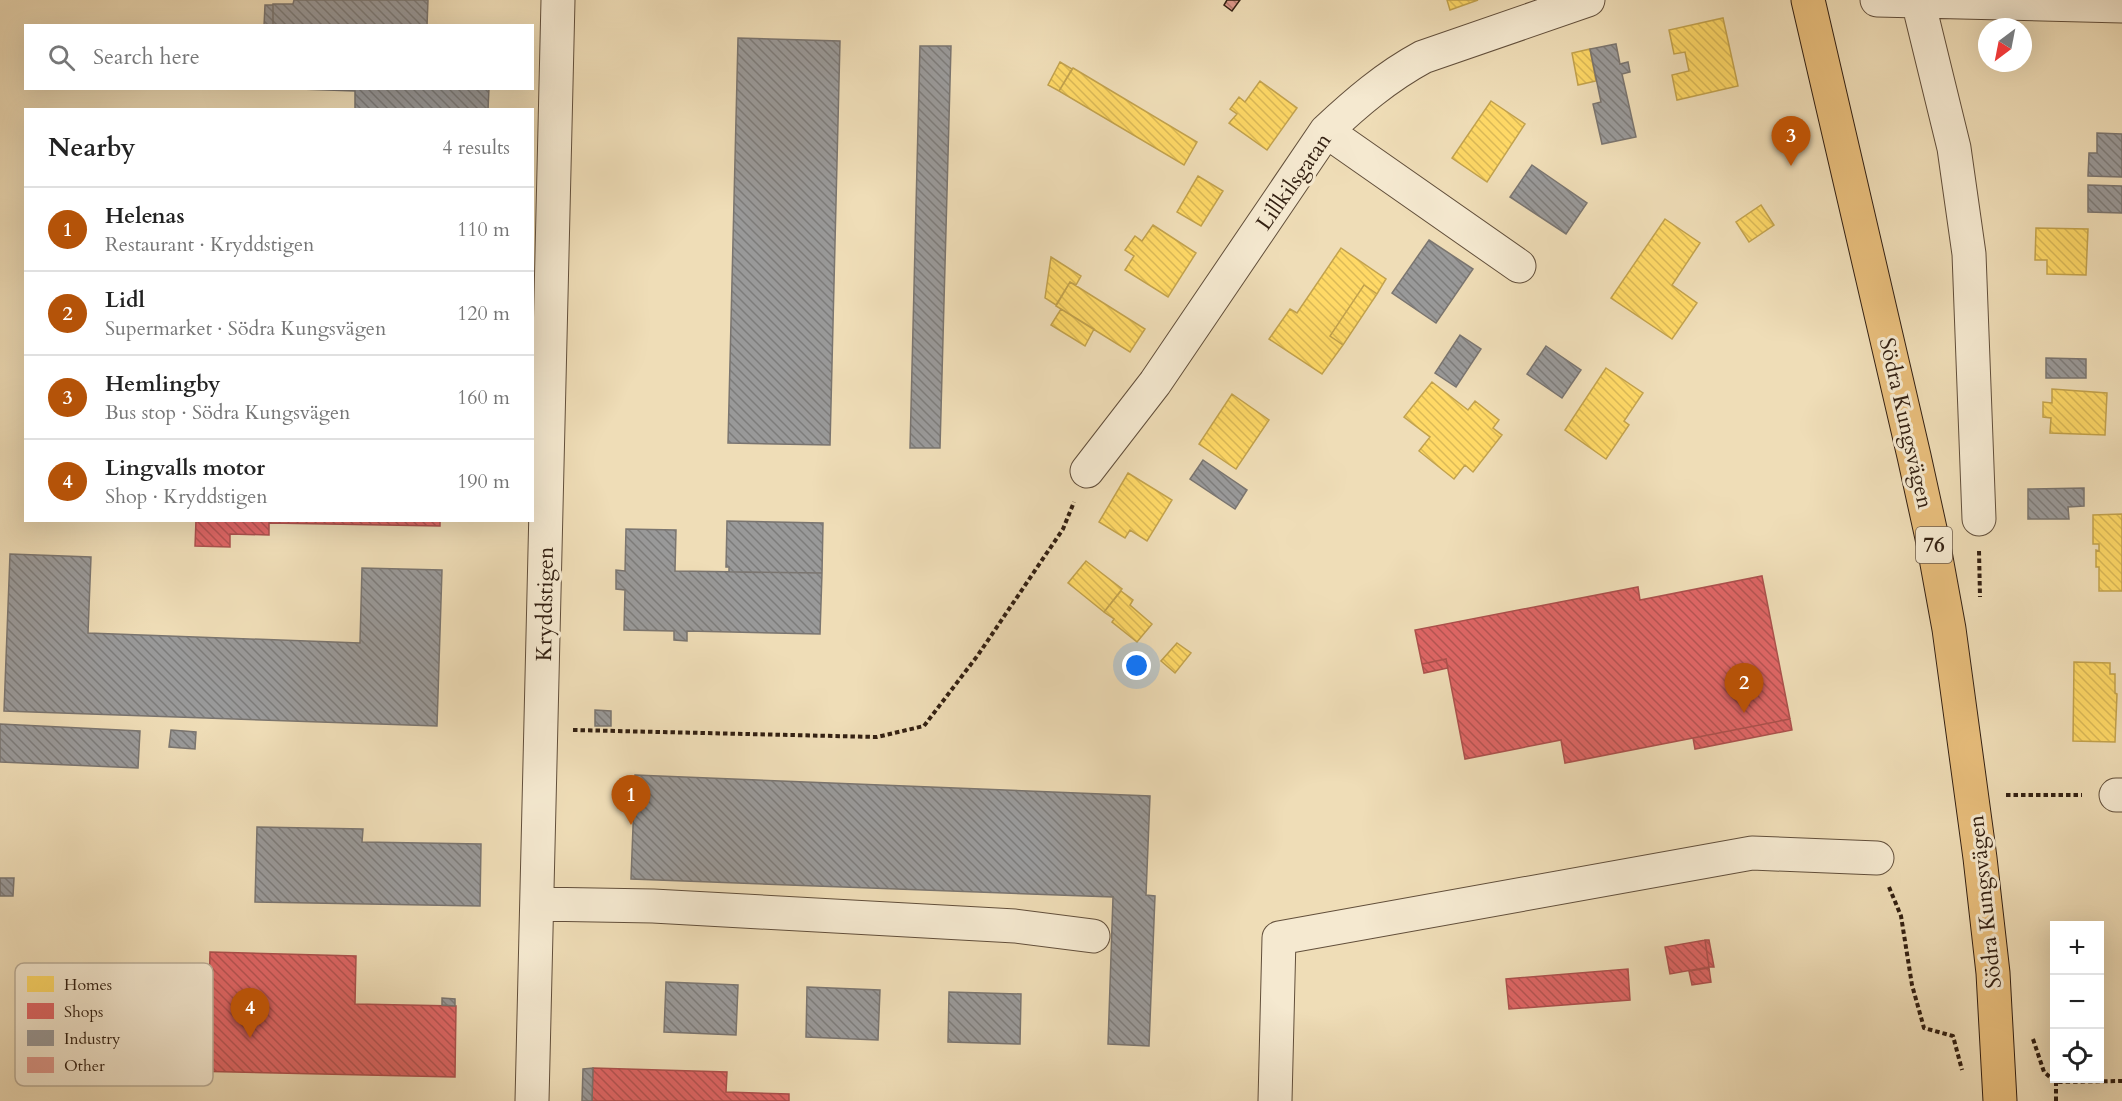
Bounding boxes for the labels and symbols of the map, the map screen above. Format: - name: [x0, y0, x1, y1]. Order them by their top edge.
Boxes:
- north arrow: [1978, 18, 2032, 72]
- pin: 3: [1772, 116, 1810, 166]
- street label: Lillkilsgatan: [1249, 127, 1339, 236]
- street label: Södra Kungsvägen: [1872, 335, 1940, 512]
- road number: 76: [1916, 527, 1952, 563]
- street label: Kryddstigen: [529, 546, 561, 662]
- your location: [1122, 651, 1151, 680]
- pin: 2: [1724, 664, 1764, 713]
- pin: 1: [612, 776, 650, 825]
- street label: Södra Kungsvägen: [1961, 813, 2009, 990]
- legend: [15, 963, 213, 1086]
- text: Homes: [64, 974, 112, 996]
- pin: 4: [230, 988, 270, 1038]
- text: Shops: [64, 1001, 103, 1023]
- text: Industry: [64, 1028, 121, 1050]
- text: Other: [64, 1055, 105, 1077]

